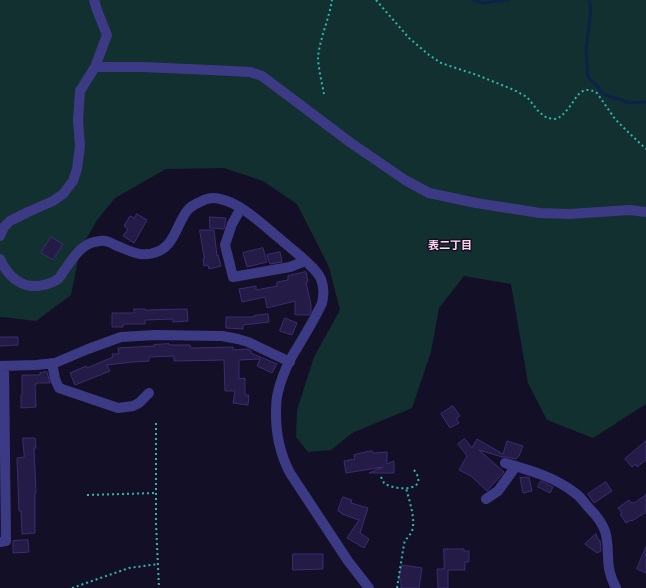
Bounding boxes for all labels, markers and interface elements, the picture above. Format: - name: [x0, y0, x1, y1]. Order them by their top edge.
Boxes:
- district label: 表二丁目: [428, 239, 472, 253]

